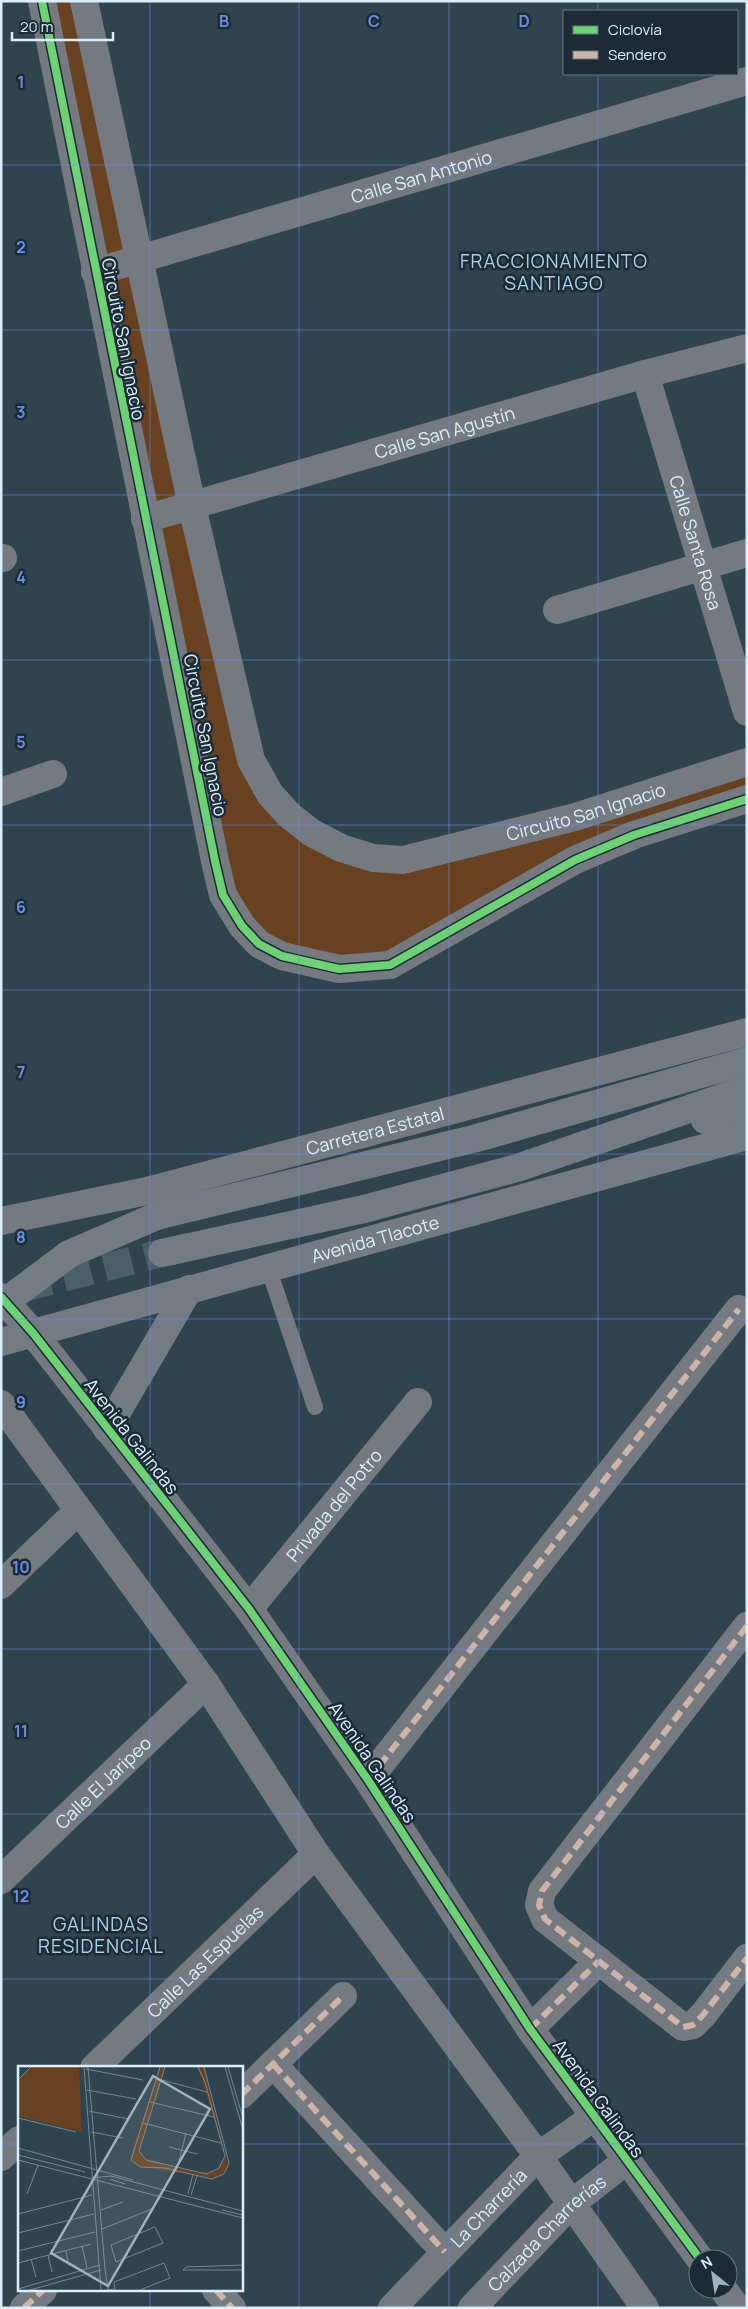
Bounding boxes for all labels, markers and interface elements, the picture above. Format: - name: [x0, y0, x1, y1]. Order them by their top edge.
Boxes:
- scale bar: [12, 10, 114, 42]
- text: B: [219, 10, 229, 32]
- text: C: [368, 10, 380, 32]
- text: D: [518, 10, 530, 32]
- legend: [563, 10, 738, 75]
- text: 20 m: [20, 16, 53, 37]
- text: Ciclovía: [608, 19, 662, 40]
- text: Sendero: [608, 44, 667, 65]
- text: 1: [17, 71, 25, 93]
- street label: Calle San Antonio: [348, 144, 495, 208]
- text: 2: [16, 236, 26, 258]
- district label: FRACCIONAMIENTO SANTIAGO: [460, 248, 648, 296]
- street label: Circuito San Ignacio: [96, 256, 152, 422]
- street label: Calle San Agustín: [372, 400, 518, 464]
- text: 3: [16, 401, 26, 423]
- street label: Calle Santa Rosa: [664, 472, 727, 613]
- text: 4: [16, 566, 26, 588]
- street label: Circuito San Ignacio: [178, 652, 234, 818]
- text: 5: [16, 731, 26, 753]
- street label: Circuito San Ignacio: [504, 777, 668, 846]
- text: 6: [16, 896, 26, 918]
- text: 7: [17, 1061, 25, 1083]
- street label: Carretera Estatal: [304, 1101, 447, 1160]
- street label: Avenida Tlacote: [308, 1210, 442, 1268]
- text: 8: [16, 1226, 26, 1248]
- street label: Avenida Galindas: [79, 1373, 185, 1499]
- text: 9: [16, 1391, 26, 1413]
- street label: Privada del Potro: [280, 1444, 387, 1567]
- text: 10: [12, 1556, 30, 1578]
- street label: Avenida Galindas: [324, 1697, 422, 1827]
- text: 11: [14, 1720, 28, 1742]
- street label: Calle El Jaripeo: [50, 1731, 156, 1834]
- text: 12: [13, 1885, 29, 1907]
- street label: Calle Las Espuelas: [141, 1899, 268, 2023]
- district label: GALINDAS RESIDENCIAL: [38, 1911, 164, 1959]
- street label: Avenida Galindas: [548, 2034, 650, 2162]
- inset map: [18, 2066, 242, 2292]
- street label: La Charrería: [445, 2163, 532, 2252]
- street label: Calzada Charrerías: [482, 2169, 611, 2297]
- north arrow: [688, 2249, 738, 2299]
- text: N: [697, 2252, 715, 2273]

